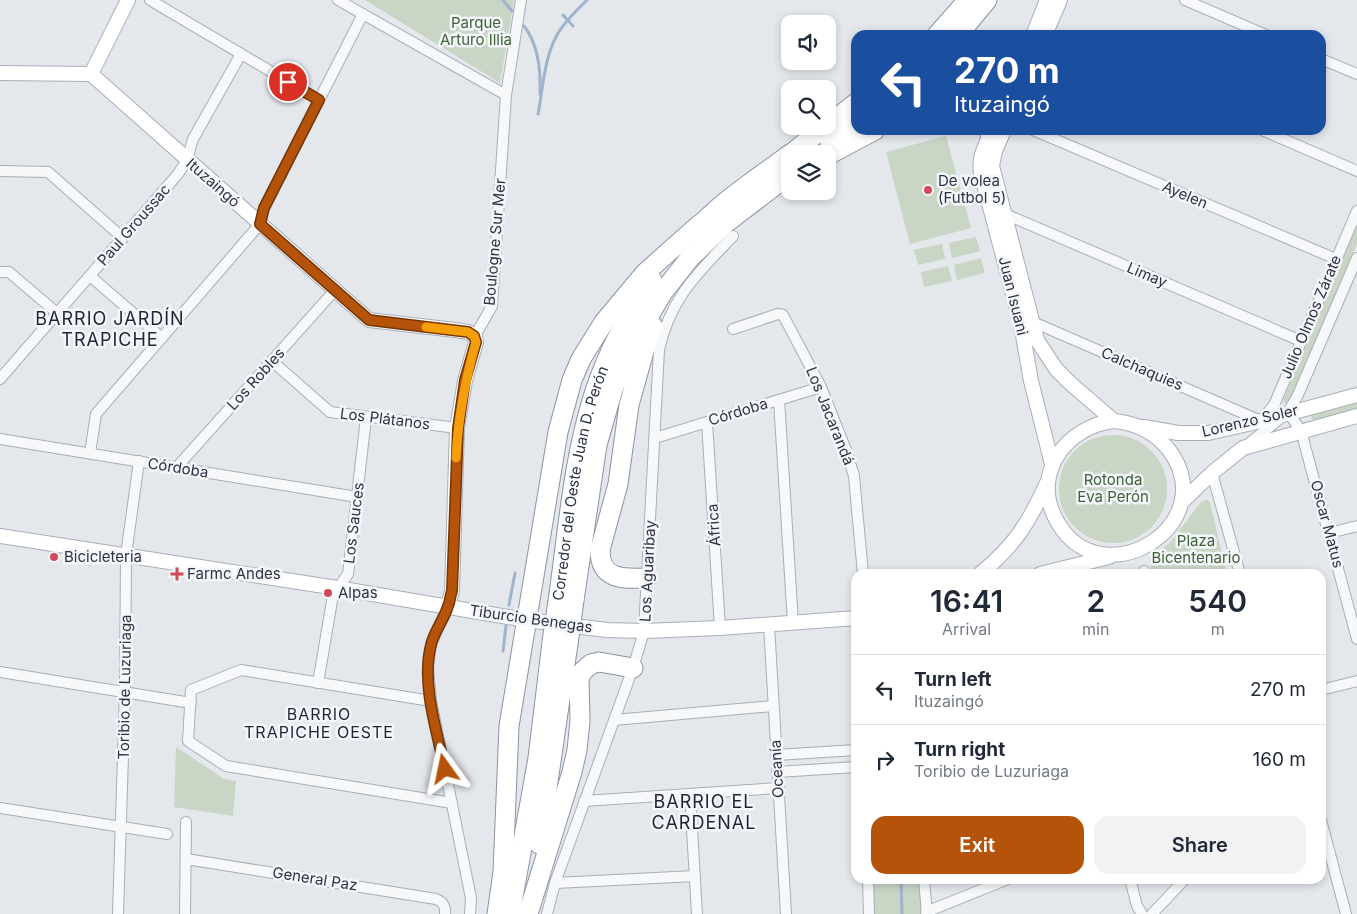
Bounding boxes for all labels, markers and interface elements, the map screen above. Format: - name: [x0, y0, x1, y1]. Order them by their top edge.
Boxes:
- park label: Parque Arturo Illia: [440, 13, 512, 49]
- map controls: [781, 15, 836, 200]
- button: sound: [781, 15, 836, 70]
- text: 270 m: [954, 49, 1060, 91]
- icon: left: [871, 50, 936, 115]
- pin: [267, 61, 309, 103]
- icon: arrive: [274, 68, 302, 96]
- button: search: [781, 80, 836, 135]
- text: Ituzaingó: [954, 91, 1050, 117]
- button: layers: [781, 145, 836, 200]
- street label: Ituzaingó: [182, 154, 244, 211]
- place label: De volea (Futbol 5): [938, 171, 1006, 207]
- street label: Boulogne Sur Mer: [479, 177, 510, 306]
- street label: Ayelen: [1160, 177, 1211, 213]
- street label: Paul Groussac: [93, 180, 174, 269]
- marker: De volea (Futbol 5): [922, 184, 934, 196]
- street label: Julio Olmos Zárate: [1276, 252, 1345, 382]
- street label: Juan Isuani: [995, 254, 1032, 337]
- street label: Limay: [1124, 258, 1171, 292]
- district label: BARRIO JARDÍN TRAPICHE: [35, 307, 185, 350]
- street label: Los Robles: [223, 343, 289, 414]
- street label: Calchaquies: [1098, 343, 1186, 394]
- street label: Corredor del Oeste Juan D. Perón: [548, 363, 612, 602]
- street label: Los Jacarandá: [802, 364, 859, 468]
- street label: Córdoba: [706, 393, 770, 430]
- street label: Lorenzo Soler: [1200, 400, 1300, 441]
- street label: Los Plátanos: [339, 404, 431, 433]
- street label: Córdoba: [146, 453, 210, 482]
- park label: Rotonda Eva Perón: [1077, 470, 1149, 506]
- street label: Oscar Matus: [1307, 478, 1348, 570]
- street label: Los Sauces: [339, 481, 368, 565]
- street label: África: [703, 503, 724, 547]
- street label: Los Aguaribay: [635, 519, 660, 622]
- park label: Plaza Bicentenario: [1152, 531, 1240, 567]
- place label: Bicicleteria: [64, 547, 142, 566]
- marker: Bicicleteria: [48, 551, 60, 563]
- place label: Farmc Andes: [187, 564, 281, 583]
- marker: Farmc Andes: [171, 568, 183, 580]
- place label: Alpas: [338, 583, 378, 602]
- text: 16:41: [930, 583, 1003, 619]
- text: 2: [1086, 583, 1105, 619]
- text: 540: [1188, 583, 1247, 619]
- marker: Alpas: [322, 587, 334, 599]
- street label: Tiburcio Benegas: [468, 600, 594, 637]
- street label: Toribio de Luzuriaga: [114, 614, 135, 760]
- text: Arrival: [942, 619, 991, 639]
- text: min: [1082, 619, 1109, 639]
- text: m: [1211, 619, 1225, 639]
- text: Turn left: [914, 668, 992, 691]
- icon: left: [871, 676, 899, 704]
- text: 270 m: [1250, 678, 1306, 701]
- text: Ituzaingó: [914, 691, 984, 711]
- district label: BARRIO TRAPICHE OESTE: [244, 704, 394, 742]
- text: Turn right: [914, 738, 1005, 761]
- street label: Oceanía: [765, 739, 788, 799]
- position arrow: [418, 742, 470, 794]
- icon: right: [871, 746, 899, 774]
- text: 160 m: [1253, 748, 1306, 771]
- text: Toribio de Luzuriaga: [914, 761, 1069, 781]
- district label: BARRIO EL CARDENAL: [652, 791, 756, 833]
- button: Exit: [871, 816, 1084, 874]
- button: Share: [1094, 816, 1306, 874]
- street label: General Paz: [271, 862, 359, 895]

